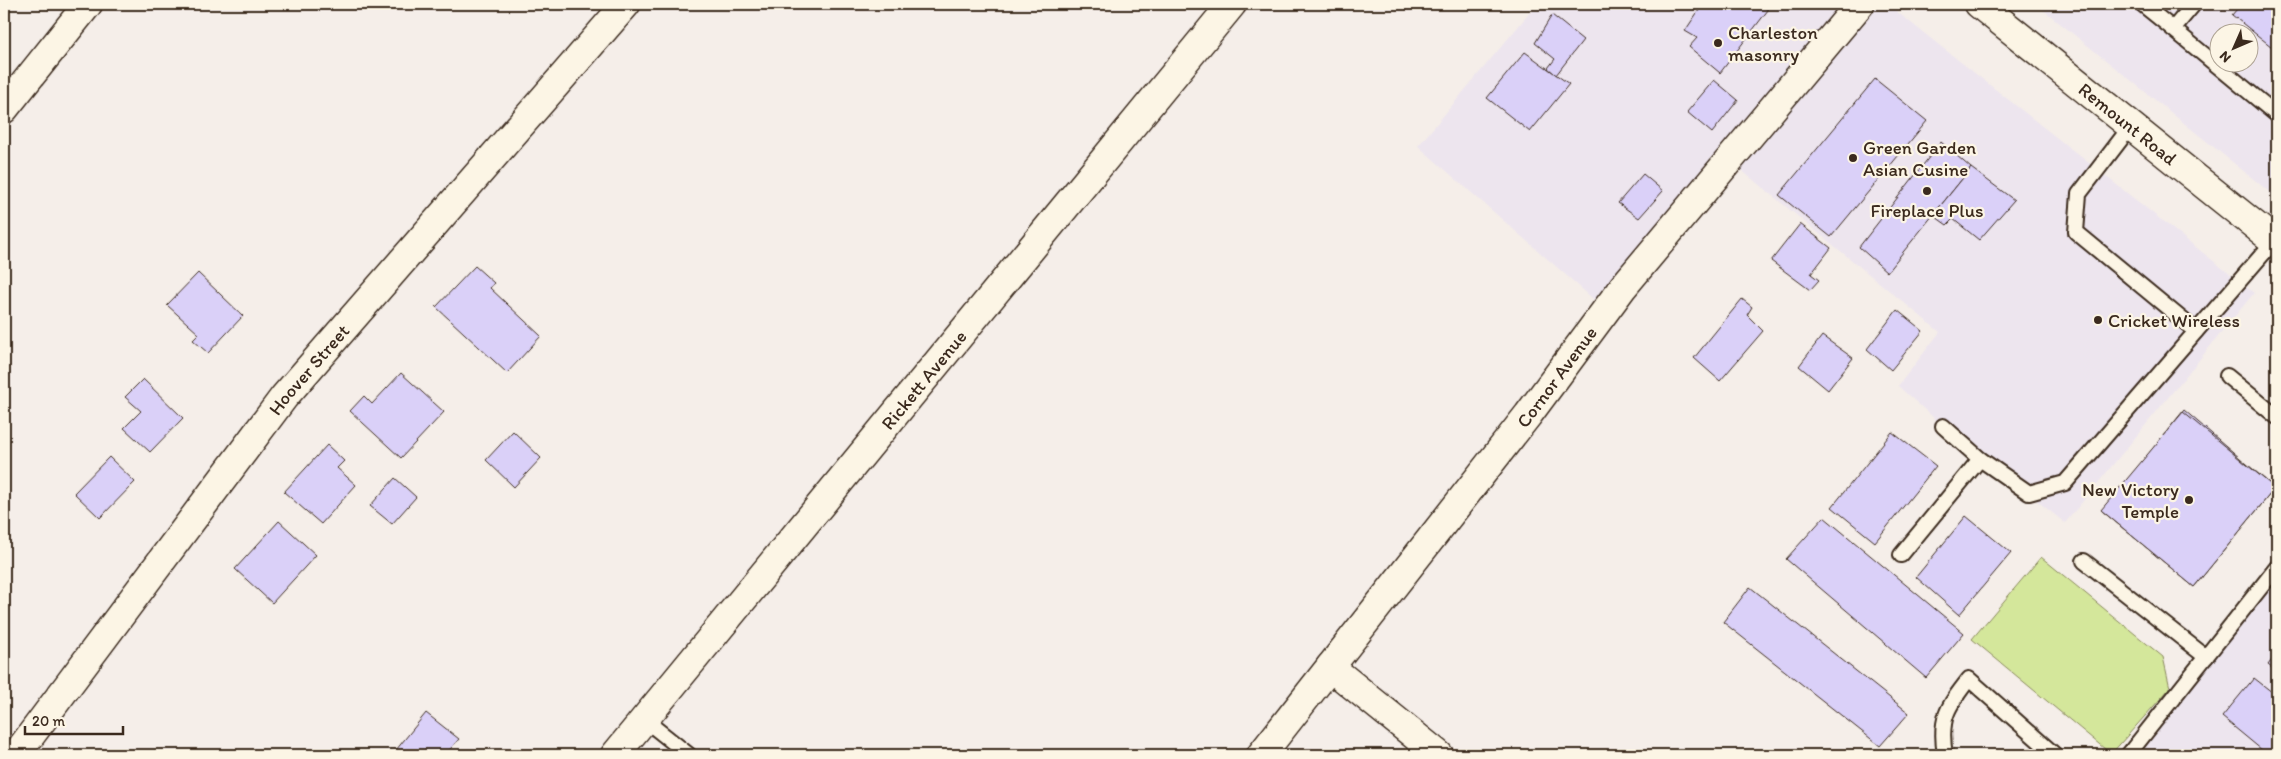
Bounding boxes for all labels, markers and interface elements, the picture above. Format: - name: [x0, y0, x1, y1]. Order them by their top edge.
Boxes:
- place label: Charleston masonry: [1728, 21, 1818, 66]
- north arrow: [2208, 22, 2258, 72]
- marker: Charleston masonry: [1712, 37, 1724, 49]
- text: N: [2216, 47, 2235, 66]
- street label: Remount Road: [2074, 77, 2182, 170]
- place label: Green Garden Asian Cusine: [1863, 136, 1976, 181]
- marker: Green Garden Asian Cusine: [1847, 152, 1859, 164]
- marker: Fireplace Plus: [1921, 185, 1933, 197]
- place label: Fireplace Plus: [1870, 199, 1984, 222]
- place label: Cricket Wireless: [2108, 309, 2240, 332]
- marker: Cricket Wireless: [2092, 314, 2104, 326]
- street label: Hoover Street: [263, 319, 354, 419]
- street label: Cornor Avenue: [1511, 321, 1602, 432]
- street label: Rickett Avenue: [876, 325, 971, 434]
- place label: New Victory Temple: [2082, 478, 2179, 523]
- marker: New Victory Temple: [2183, 494, 2195, 506]
- scale bar: [25, 704, 122, 736]
- text: 20 m: [32, 712, 66, 730]

